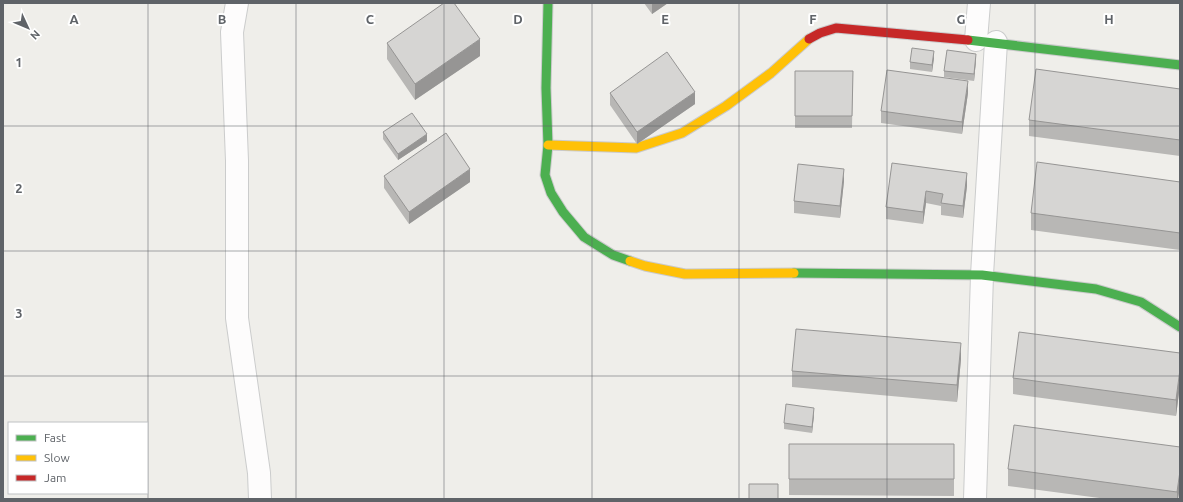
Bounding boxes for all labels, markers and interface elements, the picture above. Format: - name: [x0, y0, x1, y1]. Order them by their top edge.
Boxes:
- north arrow: [8, 8, 48, 48]
- text: A: [69, 12, 79, 26]
- text: B: [218, 12, 227, 26]
- text: C: [366, 12, 375, 26]
- text: D: [513, 12, 523, 26]
- text: E: [661, 12, 669, 26]
- text: F: [809, 12, 817, 26]
- text: G: [957, 12, 966, 26]
- text: H: [1104, 12, 1114, 26]
- text: N: [28, 28, 42, 42]
- text: 1: [15, 55, 23, 69]
- text: 2: [15, 181, 23, 195]
- text: 3: [15, 306, 23, 320]
- legend: [8, 422, 148, 494]
- text: Fast: [44, 431, 66, 444]
- text: Slow: [44, 451, 70, 464]
- text: Jam: [44, 471, 66, 484]

